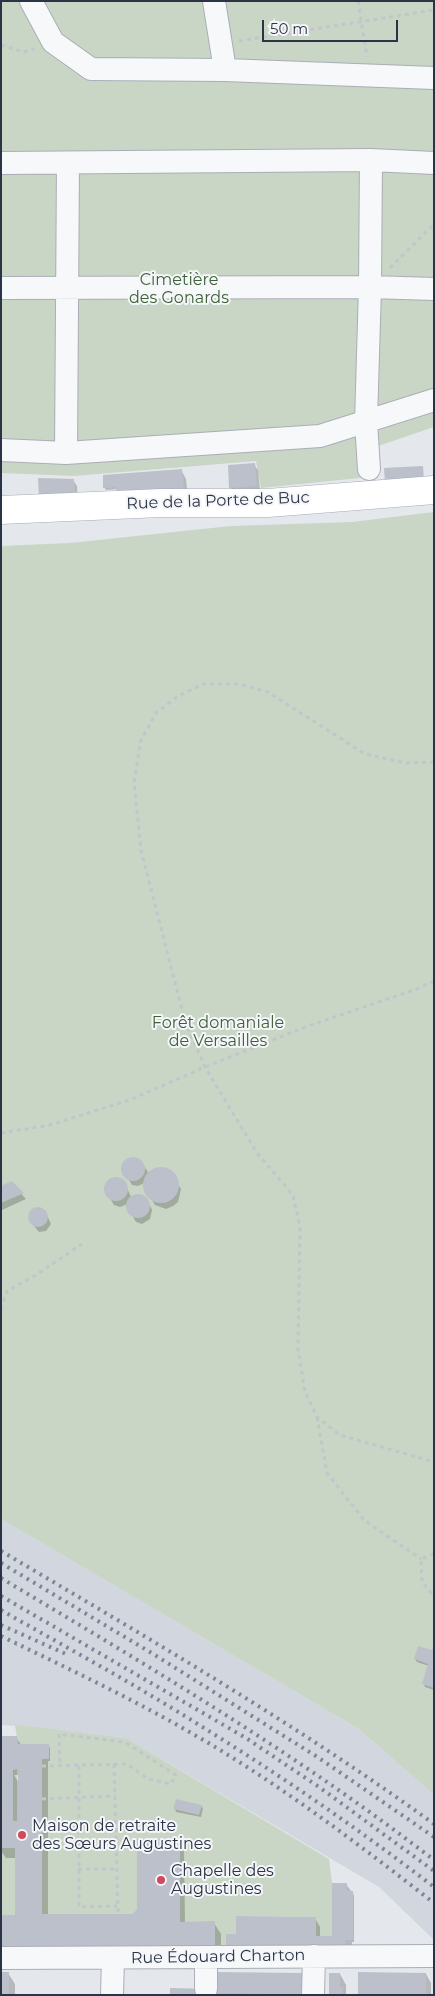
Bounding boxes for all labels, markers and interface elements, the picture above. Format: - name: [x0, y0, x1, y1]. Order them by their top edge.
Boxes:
- scale bar: [265, 10, 401, 42]
- text: 50 m: [270, 19, 308, 38]
- park label: Cimetière des Gonards: [129, 270, 229, 308]
- street label: Rue de la Porte de Buc: [126, 488, 310, 514]
- park label: Forêt domaniale de Versailles: [152, 1013, 284, 1051]
- place label: Maison de retraite des Sœurs Augustines: [32, 1816, 211, 1854]
- marker: Maison de retraite des Sœurs Augustines: [16, 1829, 28, 1841]
- place label: Chapelle des Augustines: [171, 1861, 274, 1899]
- marker: Chapelle des Augustines: [155, 1874, 167, 1886]
- street label: Rue Édouard Charton: [131, 1946, 305, 1968]

